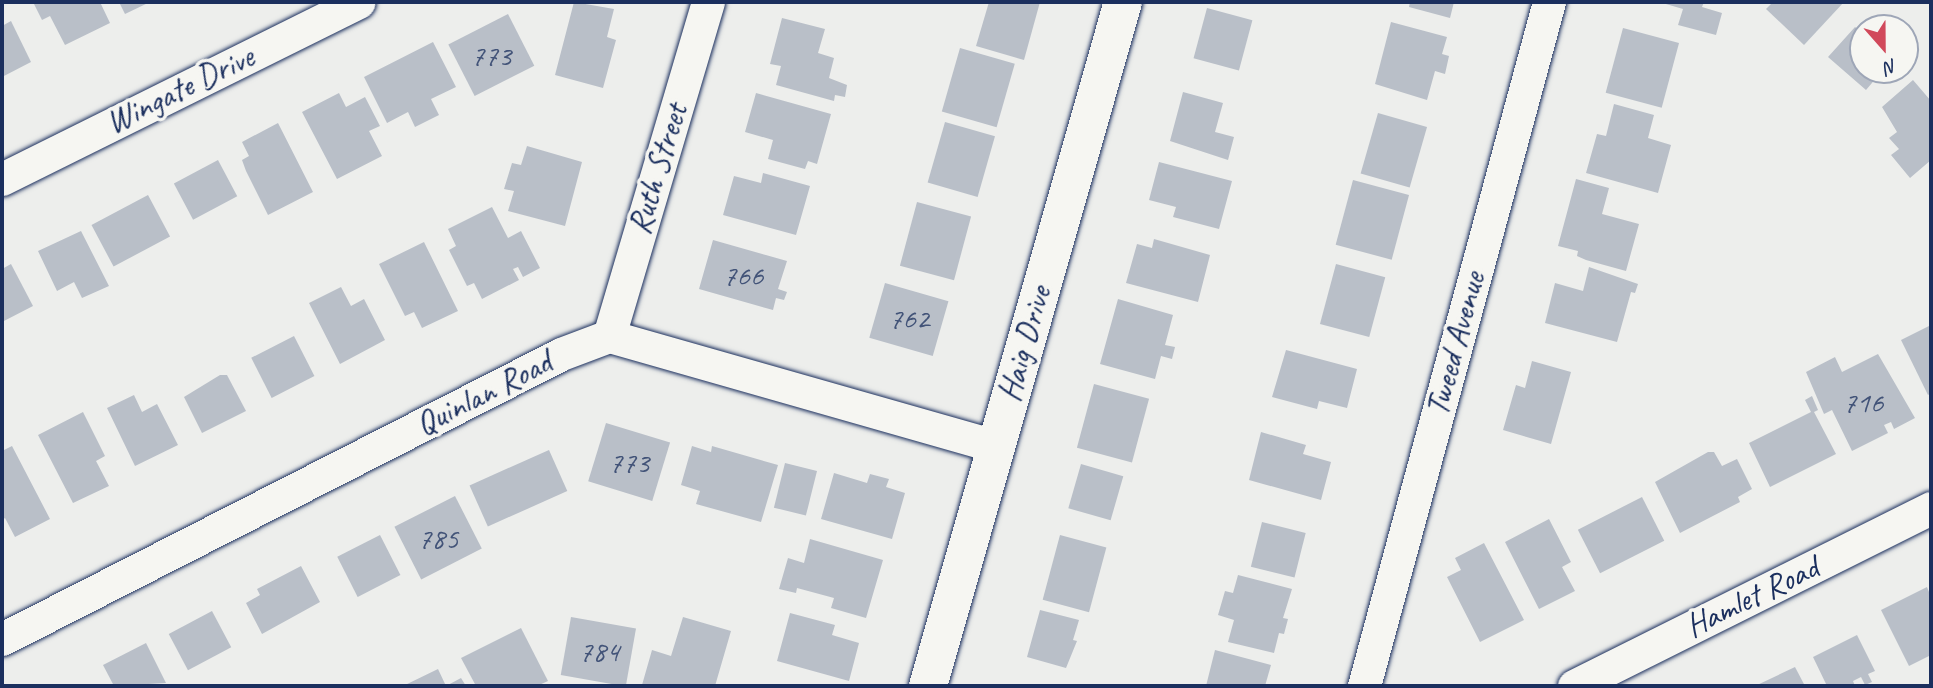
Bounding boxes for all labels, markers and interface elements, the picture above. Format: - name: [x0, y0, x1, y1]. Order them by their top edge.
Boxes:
- north arrow: [1849, 14, 1919, 84]
- street label: Wingate Drive: [100, 37, 260, 143]
- house number: 773: [471, 37, 511, 73]
- text: N: [1881, 53, 1901, 80]
- street label: Ruth Street: [619, 99, 697, 239]
- house number: 766: [723, 257, 763, 293]
- street label: Tweed Avenue: [1418, 268, 1494, 420]
- street label: Haig Drive: [990, 282, 1060, 406]
- house number: 762: [889, 300, 929, 336]
- street label: Quinlan Road: [410, 343, 558, 445]
- house number: 716: [1843, 384, 1883, 420]
- house number: 773: [609, 444, 649, 480]
- house number: 785: [418, 520, 458, 556]
- street label: Hamlet Road: [1680, 548, 1824, 646]
- house number: 784: [579, 633, 619, 669]

